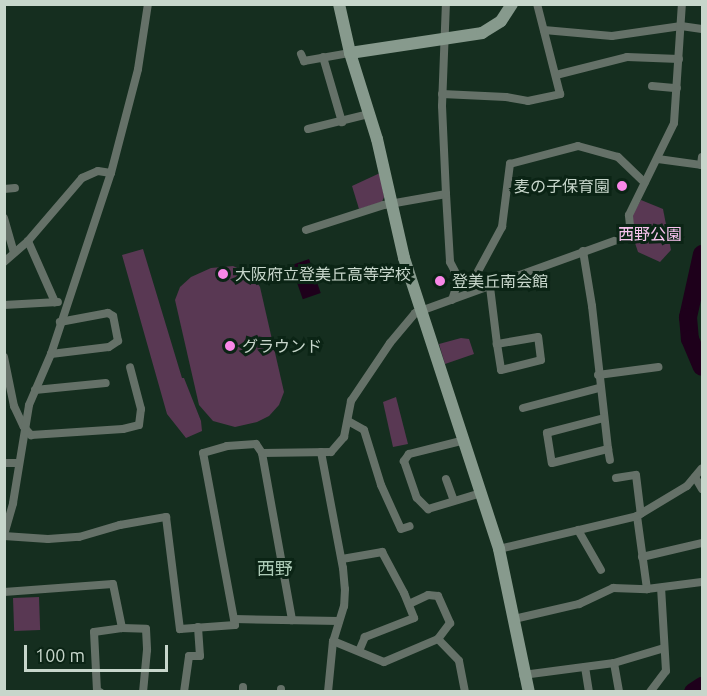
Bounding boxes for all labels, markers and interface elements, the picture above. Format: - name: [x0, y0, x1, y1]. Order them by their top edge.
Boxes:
- place label: 麦の子保育園: [514, 176, 610, 196]
- marker: 麦の子保育園: [615, 179, 629, 193]
- park label: 西野公園: [618, 224, 682, 244]
- place label: 大阪府立登美丘高等学校: [235, 264, 411, 284]
- marker: 大阪府立登美丘高等学校: [216, 267, 230, 281]
- place label: 登美丘南会館: [452, 271, 548, 291]
- marker: 登美丘南会館: [433, 274, 447, 288]
- place label: グラウンド: [242, 336, 322, 356]
- marker: グラウンド: [223, 339, 237, 353]
- district label: 西野: [257, 557, 293, 579]
- scale bar: [27, 633, 171, 671]
- text: 100 m: [35, 645, 85, 665]

